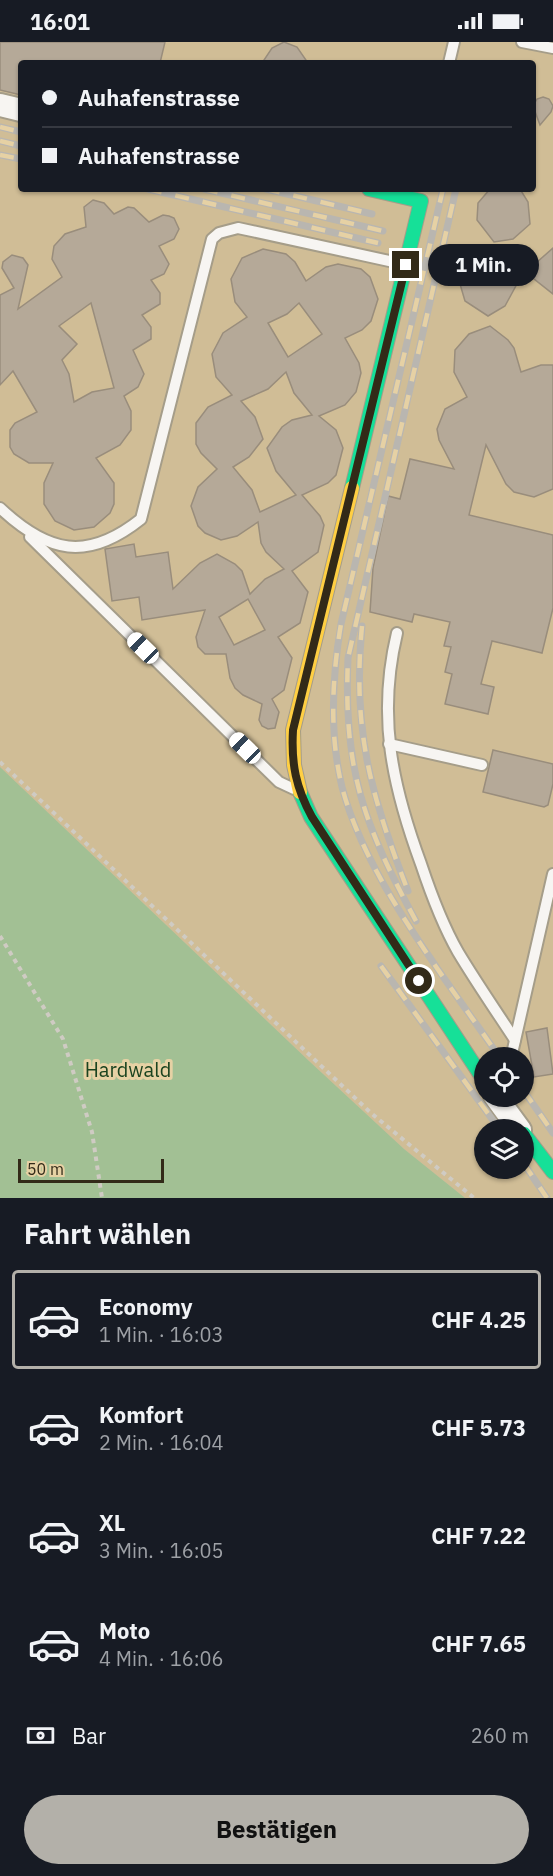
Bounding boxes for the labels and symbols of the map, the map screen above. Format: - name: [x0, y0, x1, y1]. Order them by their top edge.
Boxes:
- callout: 1 Min.: [427, 244, 538, 286]
- route end: [392, 251, 419, 278]
- car: [124, 629, 162, 667]
- car: [226, 729, 264, 767]
- route start: [405, 967, 432, 994]
- park label: Hardwald: [85, 1056, 171, 1083]
- scale bar: [18, 1156, 164, 1184]

